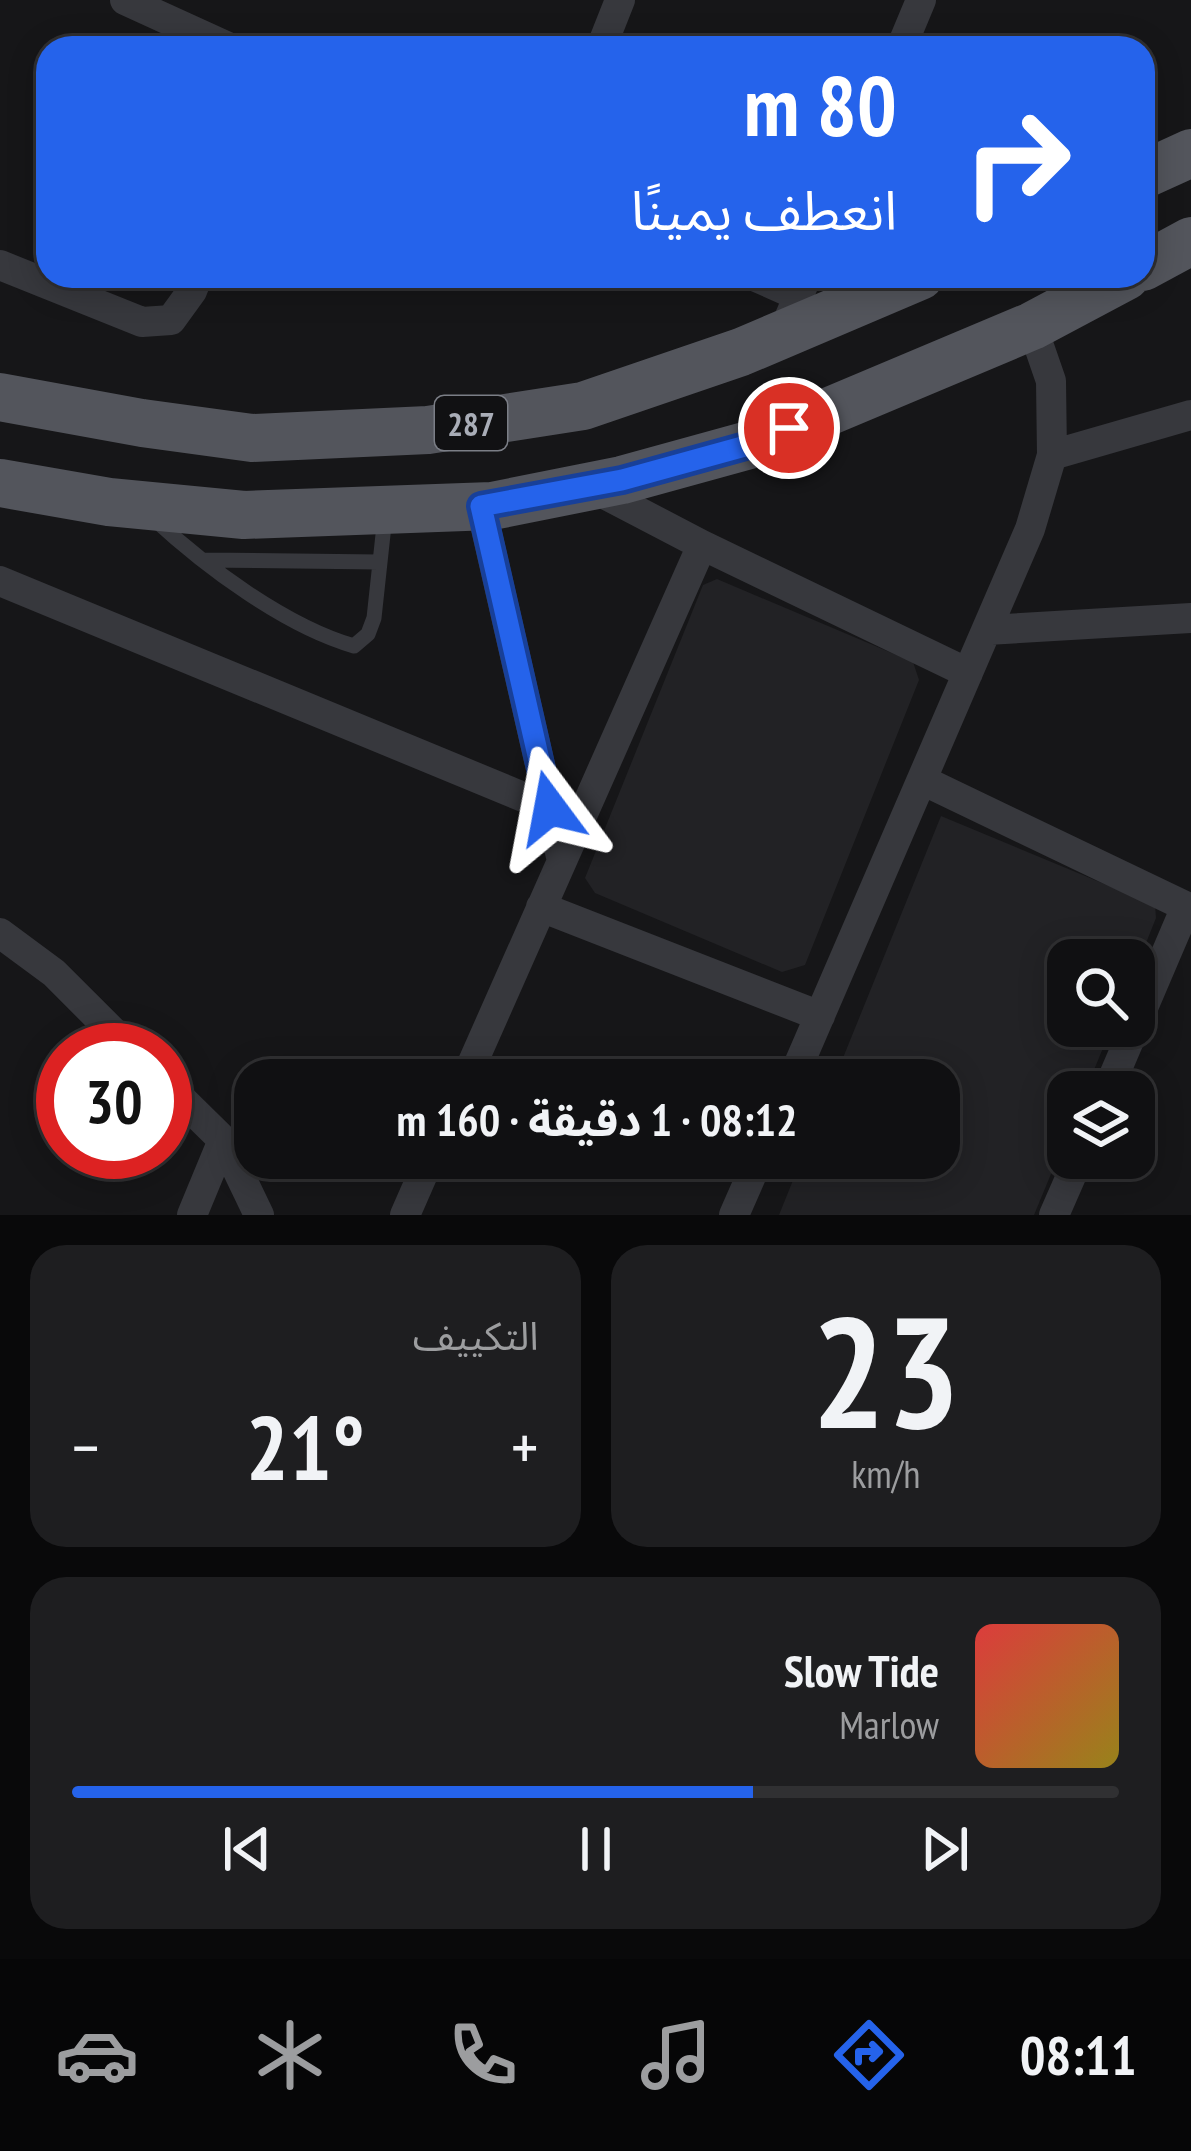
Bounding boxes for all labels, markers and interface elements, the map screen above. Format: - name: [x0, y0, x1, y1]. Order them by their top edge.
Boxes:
- text: 80 m: [744, 50, 897, 159]
- icon: right: [939, 84, 1095, 240]
- text: انعطف يمينًا: [631, 175, 897, 245]
- pin: [738, 377, 840, 479]
- icon: arrive: [756, 395, 822, 461]
- road number: 287: [435, 396, 507, 450]
- position arrow: [487, 745, 613, 871]
- map controls: [1047, 939, 1155, 1179]
- button: search: [1047, 939, 1155, 1047]
- speed limit sign: 30: [36, 1023, 192, 1179]
- button: layers: [1047, 1071, 1155, 1179]
- text: 08:12 · 1 دقيقة · 160 m: [397, 1090, 797, 1148]
- text: 23: [811, 1269, 960, 1471]
- text: التكييف: [413, 1310, 539, 1361]
- text: 21°: [246, 1388, 365, 1505]
- text: −: [72, 1404, 99, 1489]
- text: +: [511, 1404, 539, 1489]
- text: km/h: [851, 1448, 920, 1499]
- text: Slow Tide: [784, 1641, 939, 1699]
- text: Marlow: [839, 1699, 939, 1750]
- icon: previous: [214, 1816, 280, 1882]
- icon: pause: [563, 1816, 629, 1882]
- icon: next: [912, 1816, 978, 1882]
- icon: car: [55, 2013, 139, 2097]
- icon: climate: [248, 2013, 332, 2097]
- icon: phone: [441, 2013, 525, 2097]
- icon: music: [634, 2013, 718, 2097]
- icon: directions: [827, 2013, 911, 2097]
- text: 08:11: [1020, 2020, 1136, 2090]

